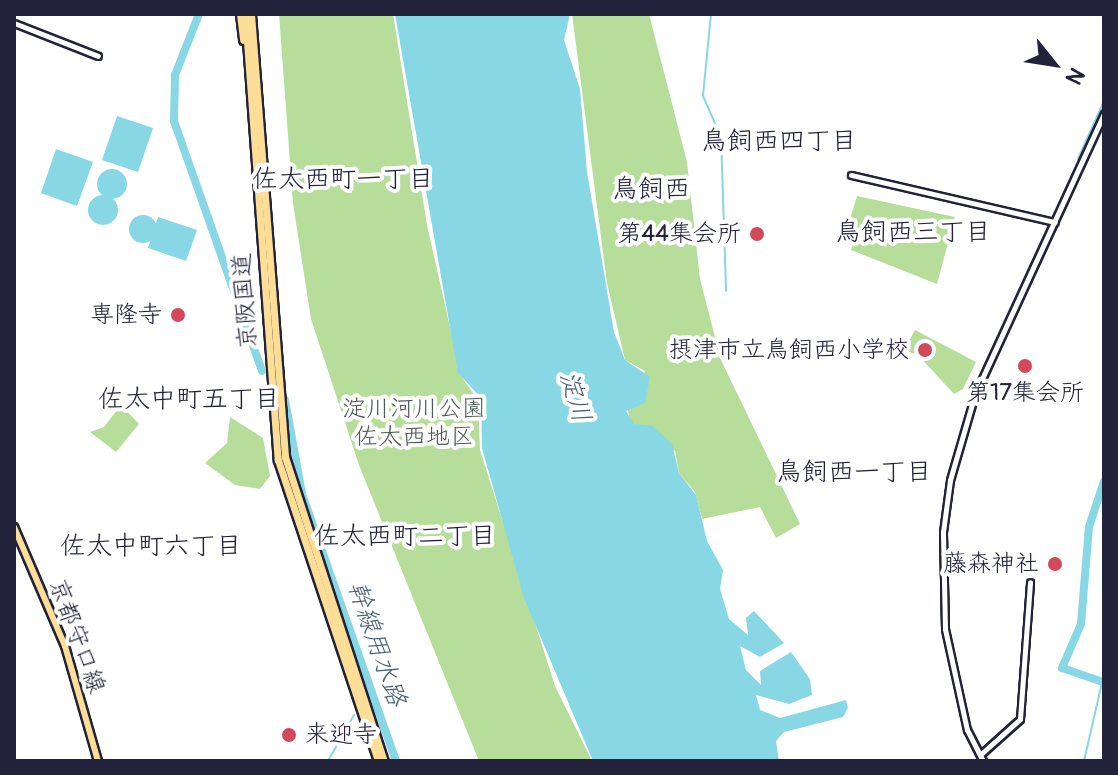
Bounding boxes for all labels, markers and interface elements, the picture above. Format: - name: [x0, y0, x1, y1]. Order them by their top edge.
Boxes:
- north arrow: [1014, 24, 1094, 104]
- text: N: [1059, 63, 1091, 89]
- district label: 鳥飼西四丁目: [701, 126, 857, 158]
- district label: 佐太西町一丁目: [252, 164, 434, 196]
- district label: 鳥飼西: [612, 174, 690, 206]
- district label: 鳥飼西三丁目: [835, 217, 991, 249]
- place label: 第44集会所: [617, 220, 741, 248]
- marker: 第44集会所: [748, 225, 766, 243]
- street label: 京阪国道: [227, 252, 263, 350]
- place label: 専隆寺: [90, 301, 162, 329]
- marker: 専隆寺: [169, 306, 187, 324]
- place label: 摂津市立鳥飼西小学校: [669, 336, 909, 364]
- marker: 摂津市立鳥飼西小学校: [916, 341, 934, 359]
- marker: 第17集会所: [1016, 357, 1034, 375]
- water label: 淀川: [551, 368, 597, 426]
- place label: 第17集会所: [966, 379, 1084, 407]
- district label: 佐太中町五丁目: [98, 384, 280, 416]
- park label: 淀川河川公園 佐太西地区: [342, 395, 486, 451]
- district label: 鳥飼西一丁目: [776, 457, 932, 489]
- district label: 佐太西町二丁目: [314, 521, 496, 553]
- district label: 佐太中町六丁目: [60, 531, 242, 563]
- place label: 藤森神社: [943, 550, 1039, 578]
- marker: 藤森神社: [1046, 555, 1064, 573]
- street label: 京都守口線: [43, 575, 111, 697]
- water label: 幹線用水路: [340, 577, 412, 711]
- place label: 来迎寺: [305, 721, 377, 749]
- marker: 来迎寺: [280, 726, 298, 744]

